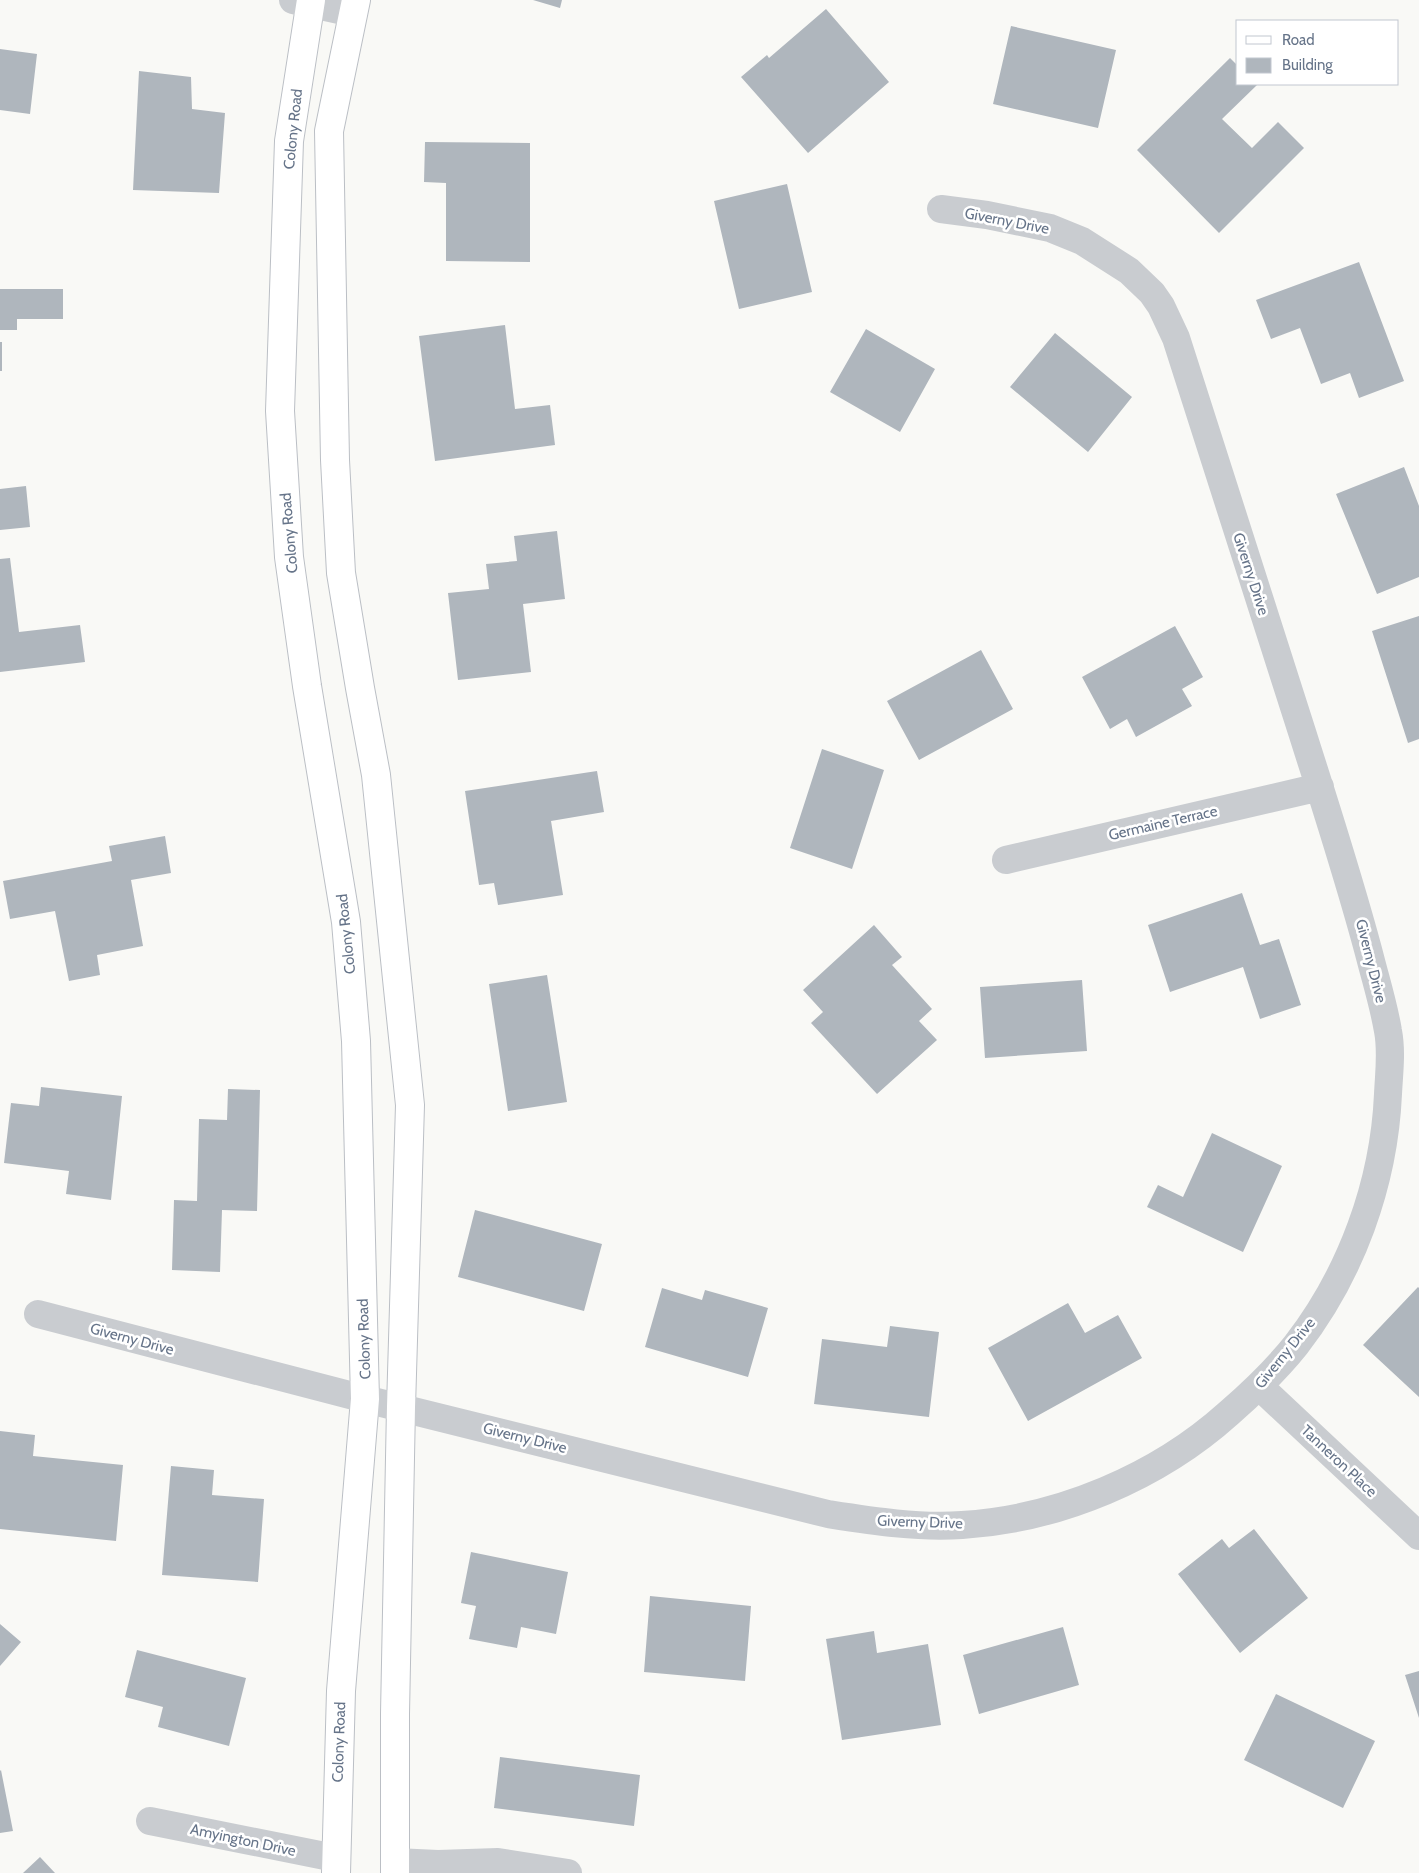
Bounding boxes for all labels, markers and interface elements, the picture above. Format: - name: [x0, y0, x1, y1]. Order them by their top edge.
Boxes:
- legend: [1236, 20, 1399, 85]
- text: Road: [1282, 31, 1315, 49]
- text: Building: [1282, 56, 1333, 74]
- street label: Colony Road: [280, 88, 306, 170]
- street label: Giverny Drive: [963, 204, 1051, 238]
- street label: Colony Road: [277, 492, 301, 574]
- street label: Giverny Drive: [1229, 531, 1273, 618]
- street label: Germaine Terrace: [1107, 802, 1219, 844]
- street label: Colony Road: [333, 893, 359, 975]
- street label: Giverny Drive: [1352, 917, 1390, 1005]
- street label: Colony Road: [354, 1298, 374, 1380]
- street label: Giverny Drive: [1251, 1314, 1319, 1392]
- street label: Giverny Drive: [88, 1319, 176, 1359]
- street label: Giverny Drive: [481, 1419, 569, 1457]
- street label: Tanneron Place: [1297, 1421, 1381, 1501]
- street label: Giverny Drive: [877, 1512, 963, 1532]
- street label: Colony Road: [329, 1701, 349, 1783]
- street label: Amyington Drive: [189, 1820, 298, 1860]

